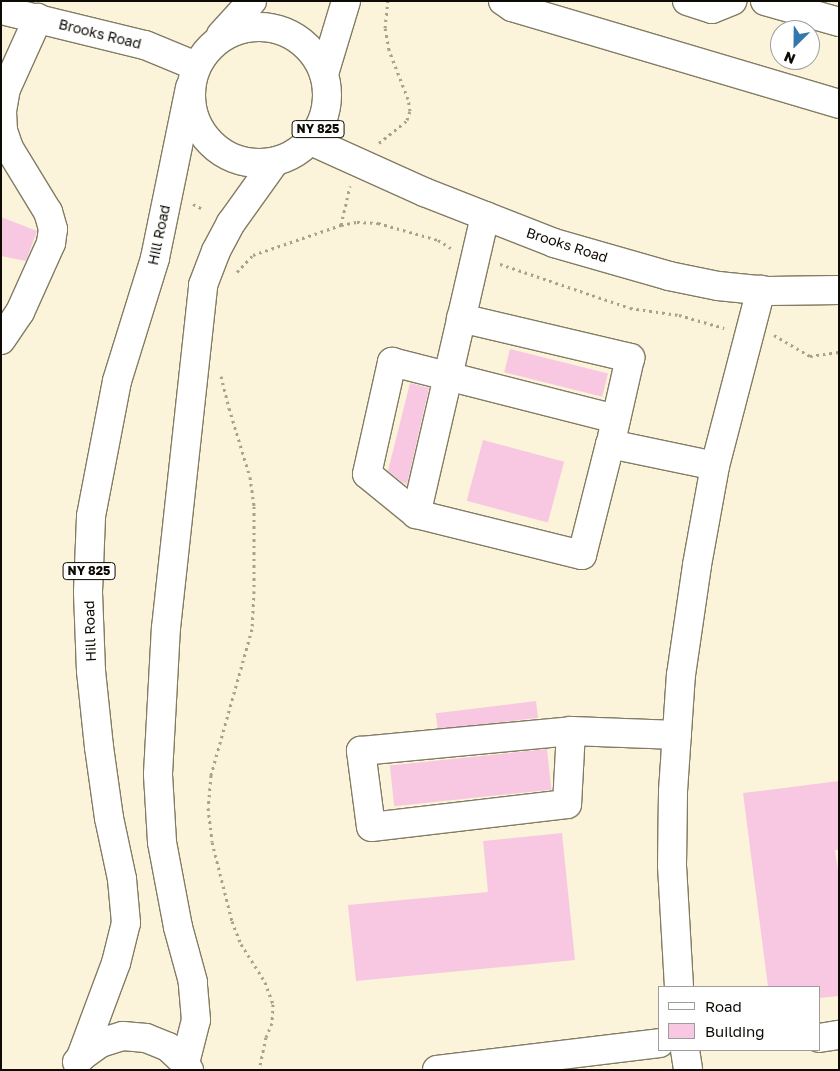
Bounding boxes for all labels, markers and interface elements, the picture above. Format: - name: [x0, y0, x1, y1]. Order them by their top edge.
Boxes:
- street label: Brooks Road: [57, 16, 143, 52]
- north arrow: [770, 20, 820, 70]
- text: N: [781, 48, 798, 68]
- road number: NY 825: [290, 120, 346, 138]
- street label: Hill Road: [144, 203, 174, 267]
- street label: Brooks Road: [524, 224, 610, 266]
- road number: NY 825: [62, 562, 116, 580]
- street label: Hill Road: [81, 600, 99, 662]
- legend: [658, 986, 820, 1051]
- text: Road: [705, 997, 742, 1015]
- text: Building: [705, 1022, 765, 1040]

